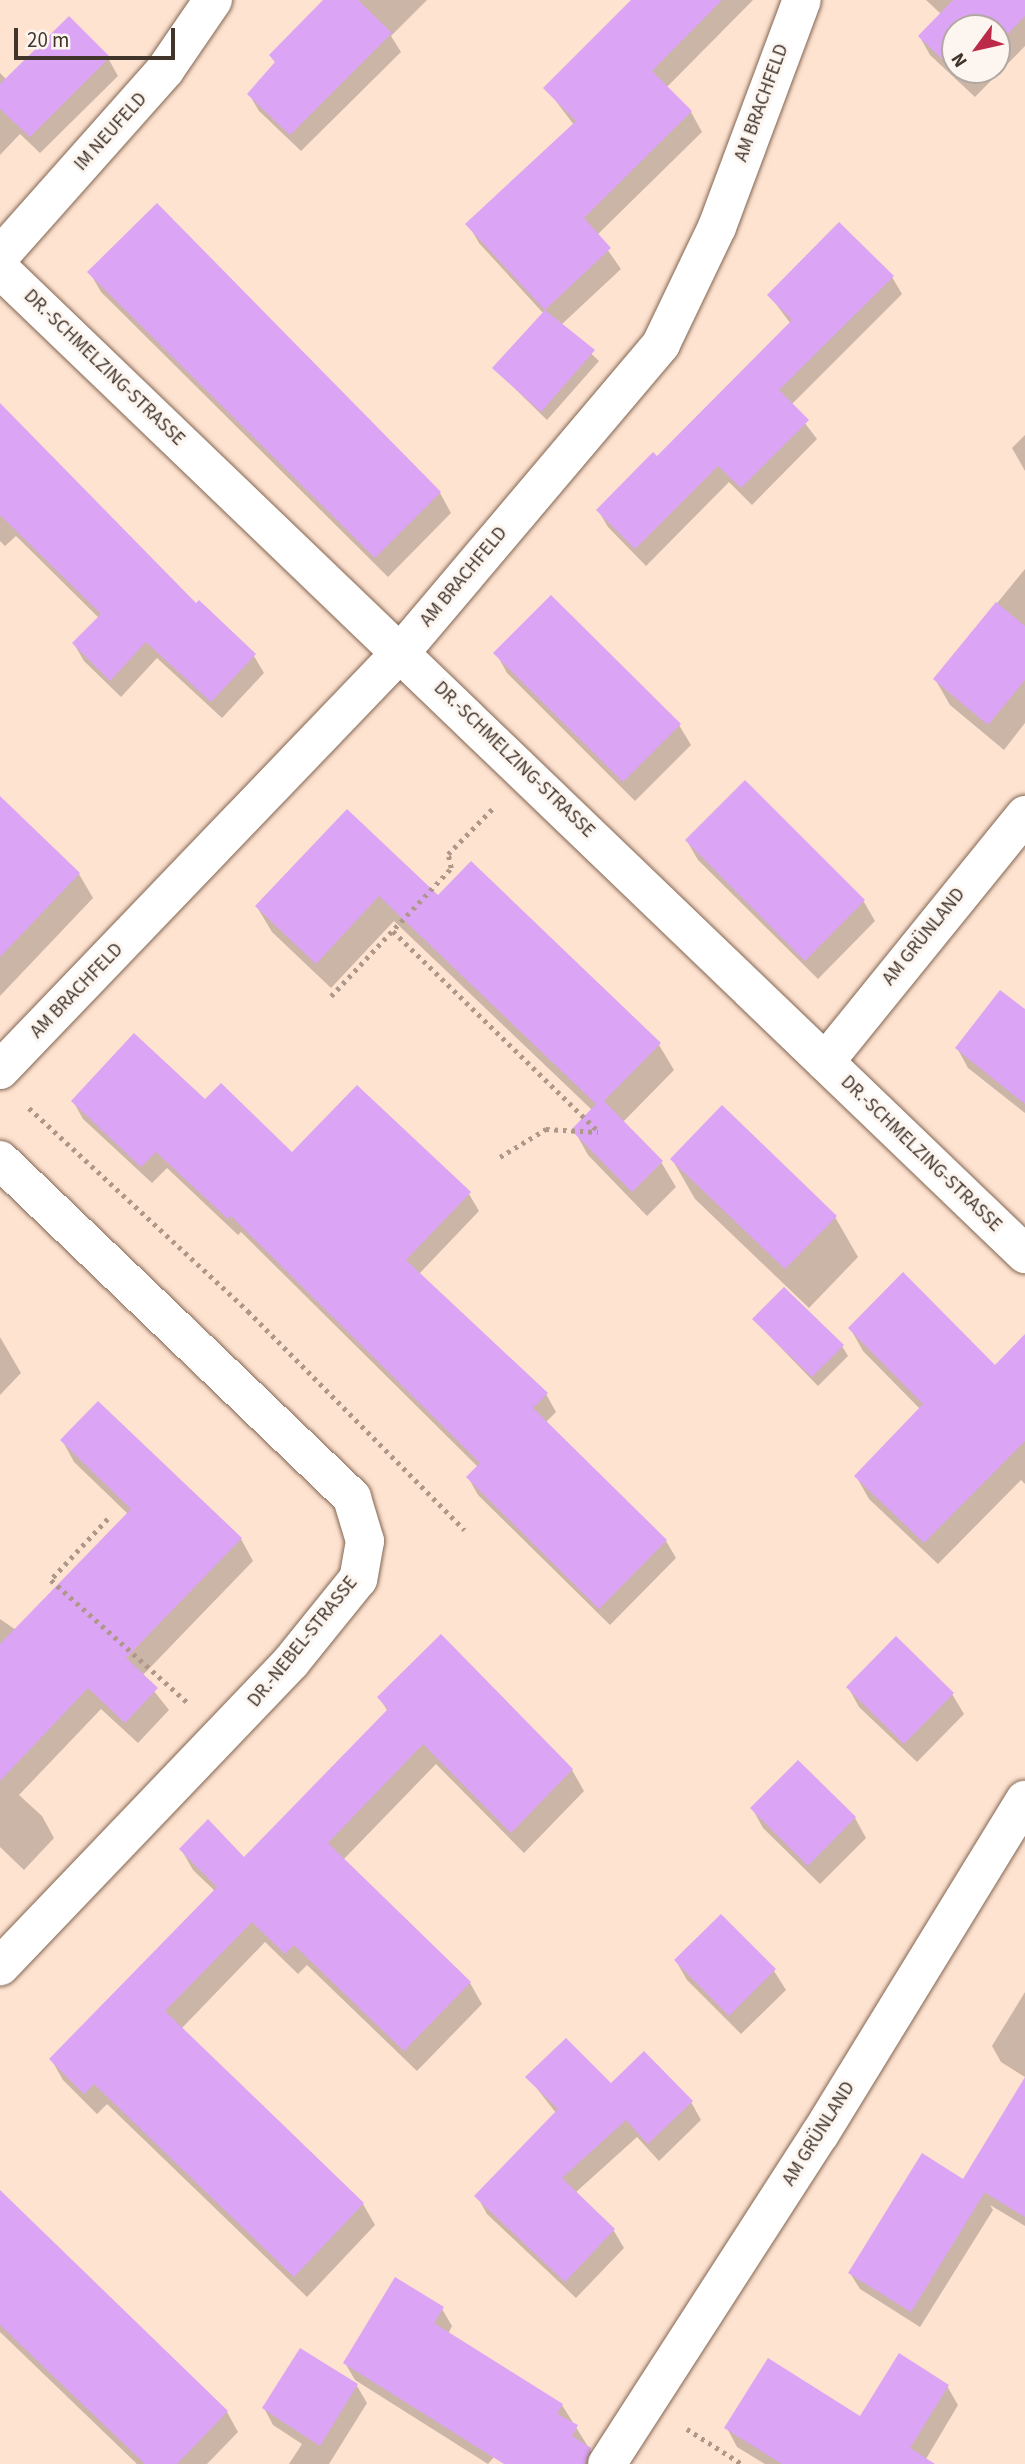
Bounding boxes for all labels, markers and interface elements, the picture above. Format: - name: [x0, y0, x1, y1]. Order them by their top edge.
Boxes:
- scale bar: [18, 14, 178, 58]
- north arrow: [941, 14, 1011, 84]
- text: 20 m: [27, 25, 69, 55]
- street label: AM BRACHFELD: [730, 41, 794, 165]
- text: N: [945, 47, 974, 72]
- street label: IM NEUFELD: [70, 88, 152, 176]
- street label: DR.-SCHMELZING-STRASSE: [19, 285, 189, 451]
- street label: AM BRACHFELD: [416, 522, 512, 632]
- street label: DR.-SCHMELZING-STRASSE: [429, 677, 599, 843]
- street label: AM GRÜNLAND: [878, 884, 970, 990]
- street label: AM BRACHFELD: [26, 939, 128, 1043]
- street label: DR.-SCHMELZING-STRASSE: [836, 1071, 1006, 1237]
- street label: DR.-NEBEL-STRASSE: [243, 1572, 363, 1712]
- street label: AM GRÜNLAND: [778, 2078, 860, 2190]

